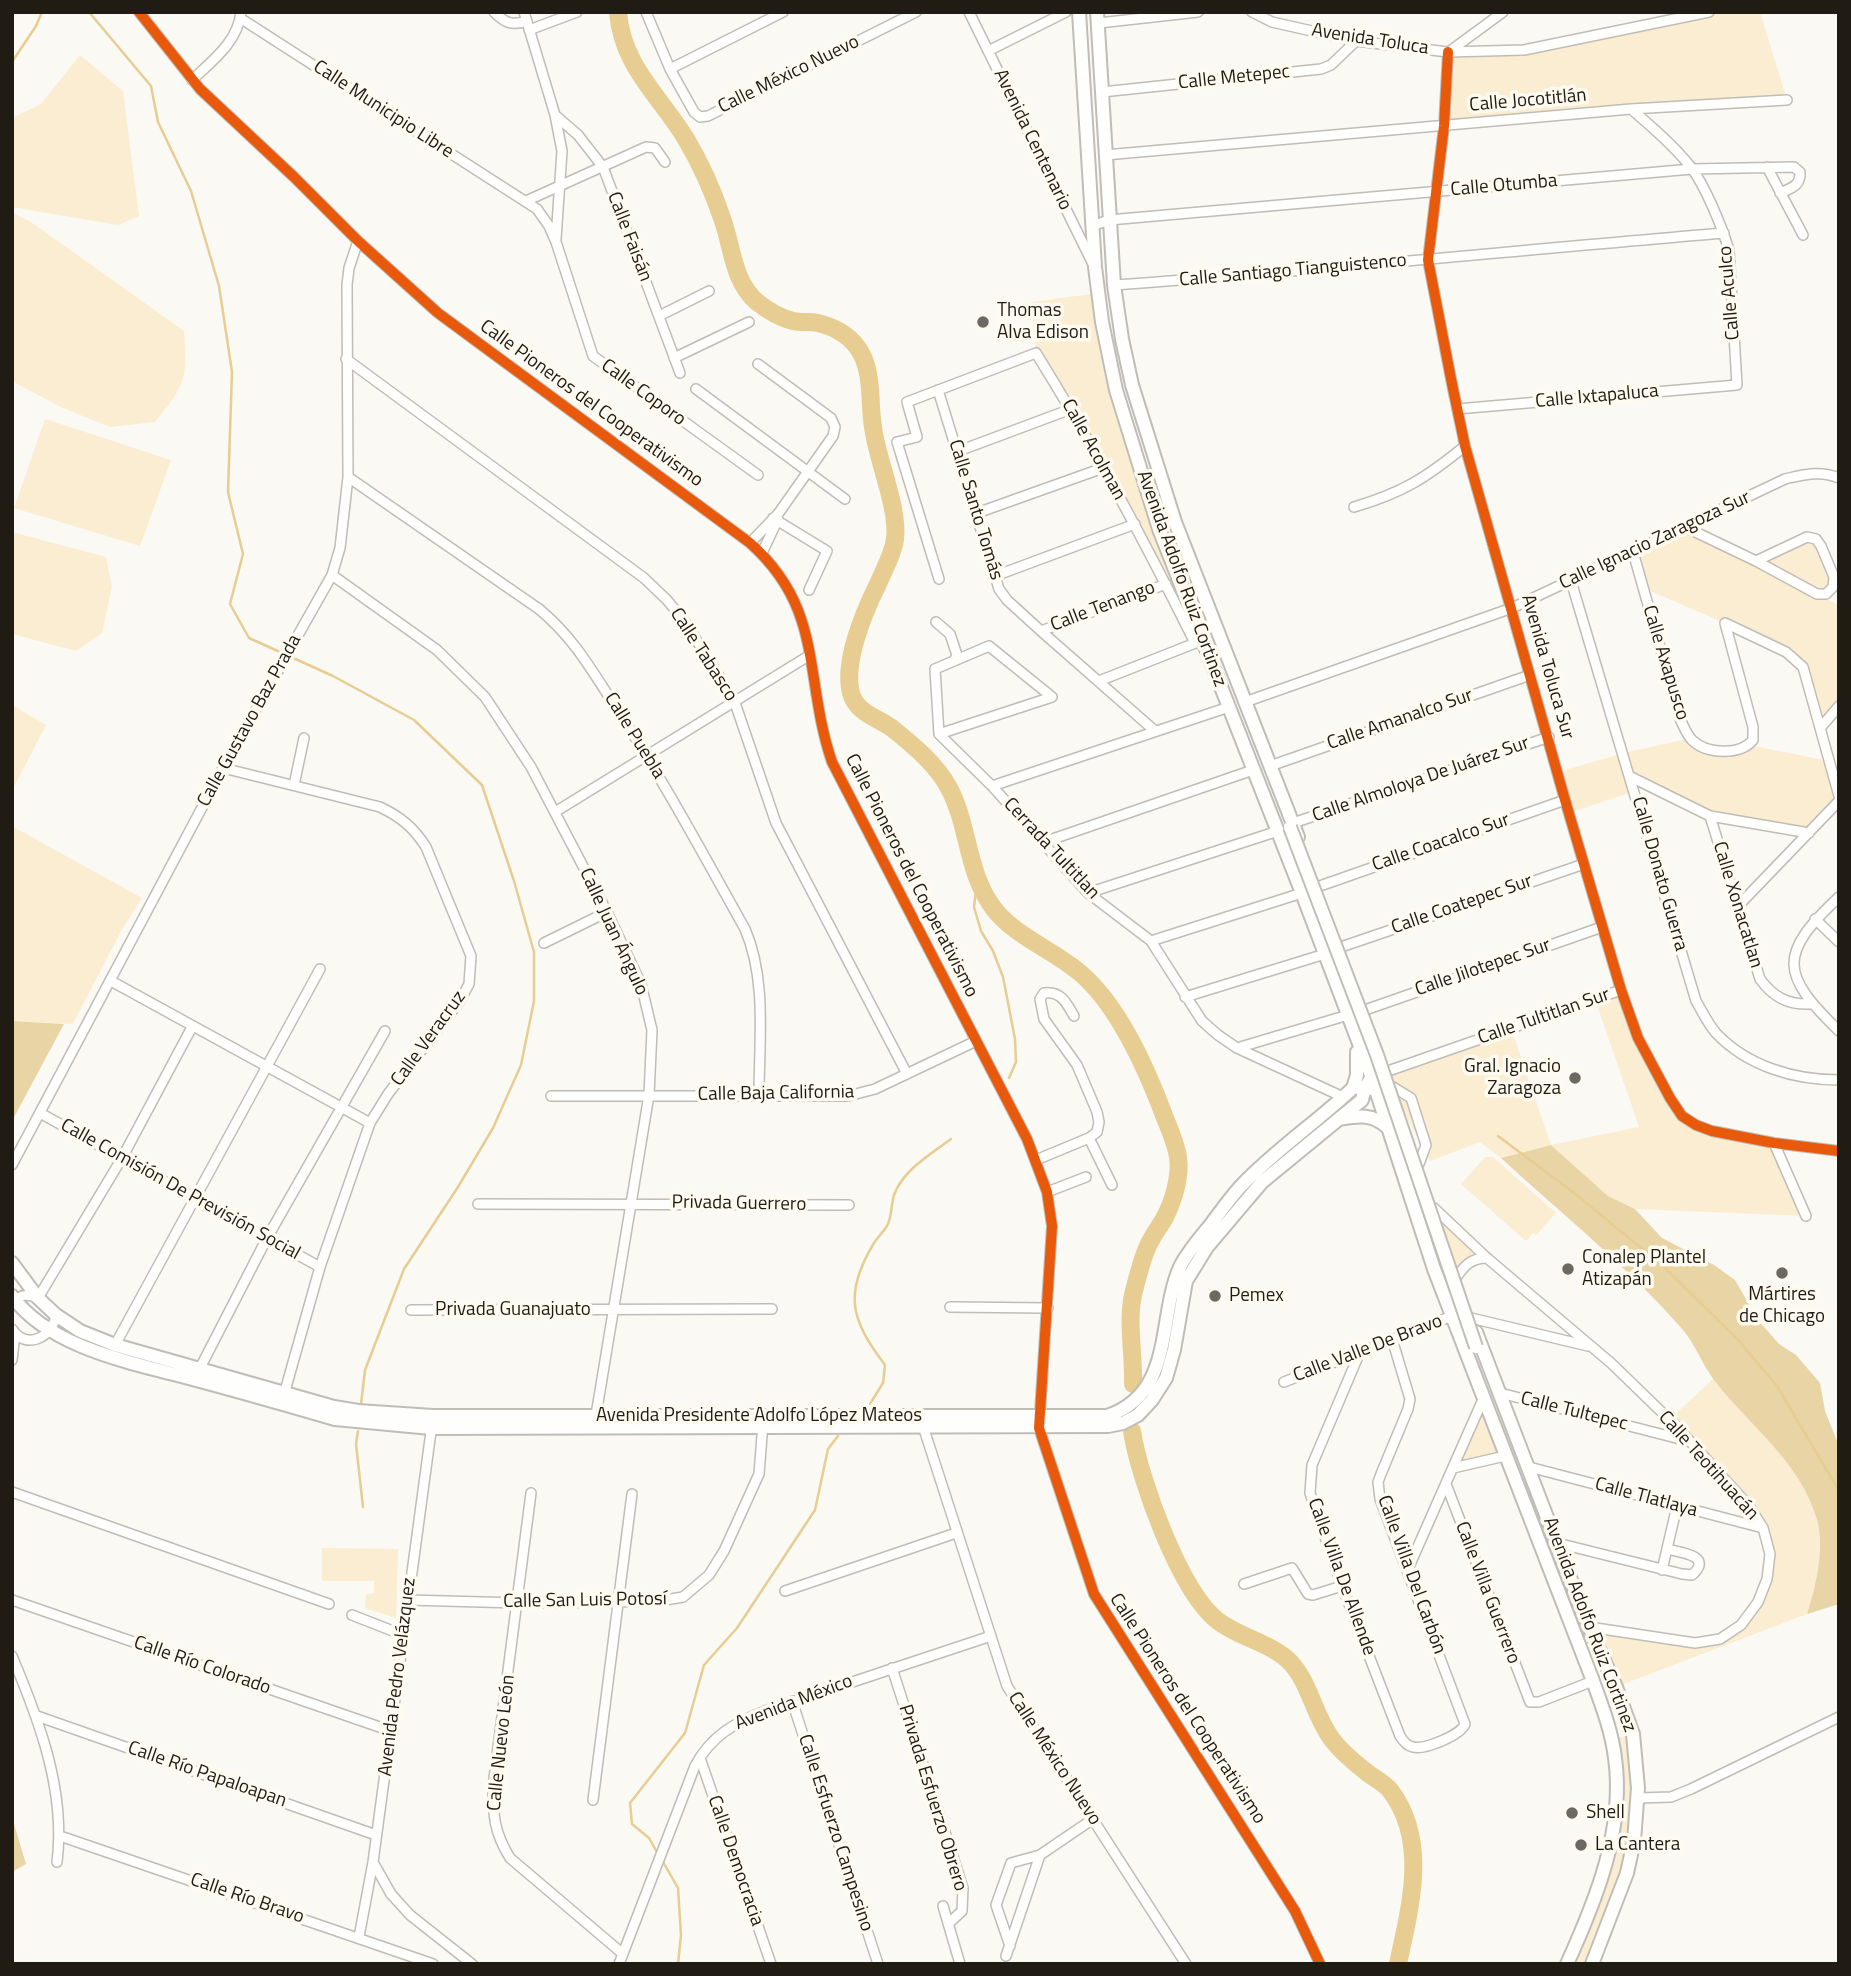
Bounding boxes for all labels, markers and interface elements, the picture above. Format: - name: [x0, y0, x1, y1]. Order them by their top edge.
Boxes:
- street label: Avenida Toluca: [1310, 19, 1430, 61]
- street label: Calle México Nuevo: [715, 31, 863, 119]
- street label: Calle Municipio Libre: [308, 56, 458, 164]
- street label: Calle Metepec: [1177, 61, 1291, 95]
- street label: Avenida Centenario: [988, 66, 1076, 214]
- street label: Calle Jocotitlán: [1468, 85, 1588, 117]
- street label: Calle Otumba: [1450, 170, 1558, 202]
- street label: Calle Faisán: [602, 189, 656, 285]
- street label: Calle Aculco: [1715, 245, 1745, 341]
- street label: Calle Santiago Tianguistenco: [1178, 250, 1408, 292]
- place label: Thomas Alva Edison: [997, 300, 1089, 344]
- marker: Thomas Alva Edison: [975, 314, 991, 330]
- street label: Calle Pioneros del Cooperativismo: [475, 315, 707, 493]
- street label: Calle Coporo: [596, 355, 690, 431]
- street label: Calle Ixtapaluca: [1534, 380, 1660, 414]
- street label: Calle Acolman: [1056, 396, 1130, 504]
- street label: Calle Santo Tomás: [943, 437, 1007, 583]
- street label: Avenida Adolfo Ruiz Cortinez: [1131, 468, 1231, 690]
- street label: Calle Ignacio Zaragoza Sur: [1556, 487, 1754, 595]
- street label: Calle Tenango: [1048, 577, 1158, 637]
- street label: Avenida Toluca Sur: [1515, 592, 1579, 742]
- street label: Calle Axapusco: [1637, 603, 1693, 723]
- street label: Calle Tabasco: [664, 604, 742, 706]
- street label: Calle Gustavo Baz Prada: [193, 631, 307, 811]
- street label: Calle Amanalco Sur: [1324, 684, 1476, 756]
- street label: Calle Puebla: [599, 689, 669, 783]
- street label: Calle Almoloya De Juárez Sur: [1310, 732, 1532, 828]
- street label: Calle Pioneros del Cooperativismo: [840, 750, 982, 1002]
- street label: Cerrada Tultitlan: [998, 793, 1104, 905]
- street label: Calle Donato Guerra: [1626, 794, 1692, 954]
- street label: Calle Coacalco Sur: [1369, 809, 1513, 877]
- street label: Calle Xonacatlan: [1707, 839, 1767, 971]
- street label: Calle Juan Ángulo: [574, 865, 652, 999]
- street label: Calle Coatepec Sur: [1389, 870, 1535, 940]
- street label: Calle Jilotepec Sur: [1412, 934, 1554, 1002]
- street label: Calle Tultitlan Sur: [1475, 984, 1613, 1050]
- street label: Calle Veracruz: [387, 987, 471, 1091]
- place label: Gral. Ignacio Zaragoza: [1464, 1056, 1561, 1100]
- marker: Gral. Ignacio Zaragoza: [1567, 1070, 1583, 1086]
- street label: Calle Baja California: [698, 1081, 854, 1107]
- street label: Calle Comisión De Previsión Social: [56, 1114, 304, 1266]
- street label: Privada Guerrero: [672, 1191, 806, 1217]
- place label: Conalep Plantel Atizapán: [1582, 1247, 1706, 1291]
- marker: Conalep Plantel Atizapán: [1560, 1261, 1576, 1277]
- marker: Mártires de Chicago: [1774, 1265, 1790, 1281]
- place label: Mártires de Chicago: [1739, 1284, 1825, 1328]
- place label: Pemex: [1229, 1285, 1284, 1307]
- marker: Pemex: [1207, 1288, 1223, 1304]
- street label: Privada Guanajuato: [435, 1299, 591, 1321]
- street label: Calle Valle De Bravo: [1290, 1310, 1446, 1388]
- street label: Calle Tultepec: [1518, 1388, 1630, 1436]
- street label: Avenida Presidente Adolfo López Mateos: [596, 1405, 922, 1427]
- street label: Calle Teotihuacán: [1653, 1407, 1763, 1525]
- street label: Calle Tlatlaya: [1592, 1473, 1700, 1523]
- street label: Calle Villa Del Carbón: [1372, 1493, 1450, 1657]
- street label: Calle Villa De Allende: [1302, 1495, 1380, 1659]
- street label: Avenida Adolfo Ruiz Cortinez: [1537, 1514, 1641, 1736]
- street label: Calle Villa Guerrero: [1449, 1519, 1525, 1667]
- street label: Avenida Pedro Velázquez: [375, 1576, 421, 1778]
- street label: Calle San Luis Potosí: [503, 1588, 667, 1614]
- street label: Calle Pioneros del Cooperativismo: [1104, 1590, 1270, 1828]
- street label: Calle Río Colorado: [131, 1632, 273, 1700]
- street label: Avenida México: [732, 1670, 856, 1736]
- street label: Calle Nuevo León: [484, 1674, 520, 1812]
- street label: Calle México Nuevo: [1002, 1688, 1106, 1830]
- street label: Privada Esfuerzo Obrero: [893, 1702, 971, 1894]
- street label: Calle Esfuerzo Campesino: [792, 1732, 878, 1934]
- street label: Calle Río Papaloapan: [125, 1737, 289, 1813]
- street label: Calle Democracia: [702, 1793, 768, 1929]
- place label: Shell: [1586, 1802, 1625, 1824]
- marker: Shell: [1564, 1805, 1580, 1821]
- place label: La Cantera: [1595, 1834, 1680, 1856]
- marker: La Cantera: [1573, 1837, 1589, 1853]
- street label: Calle Río Bravo: [187, 1869, 307, 1929]

